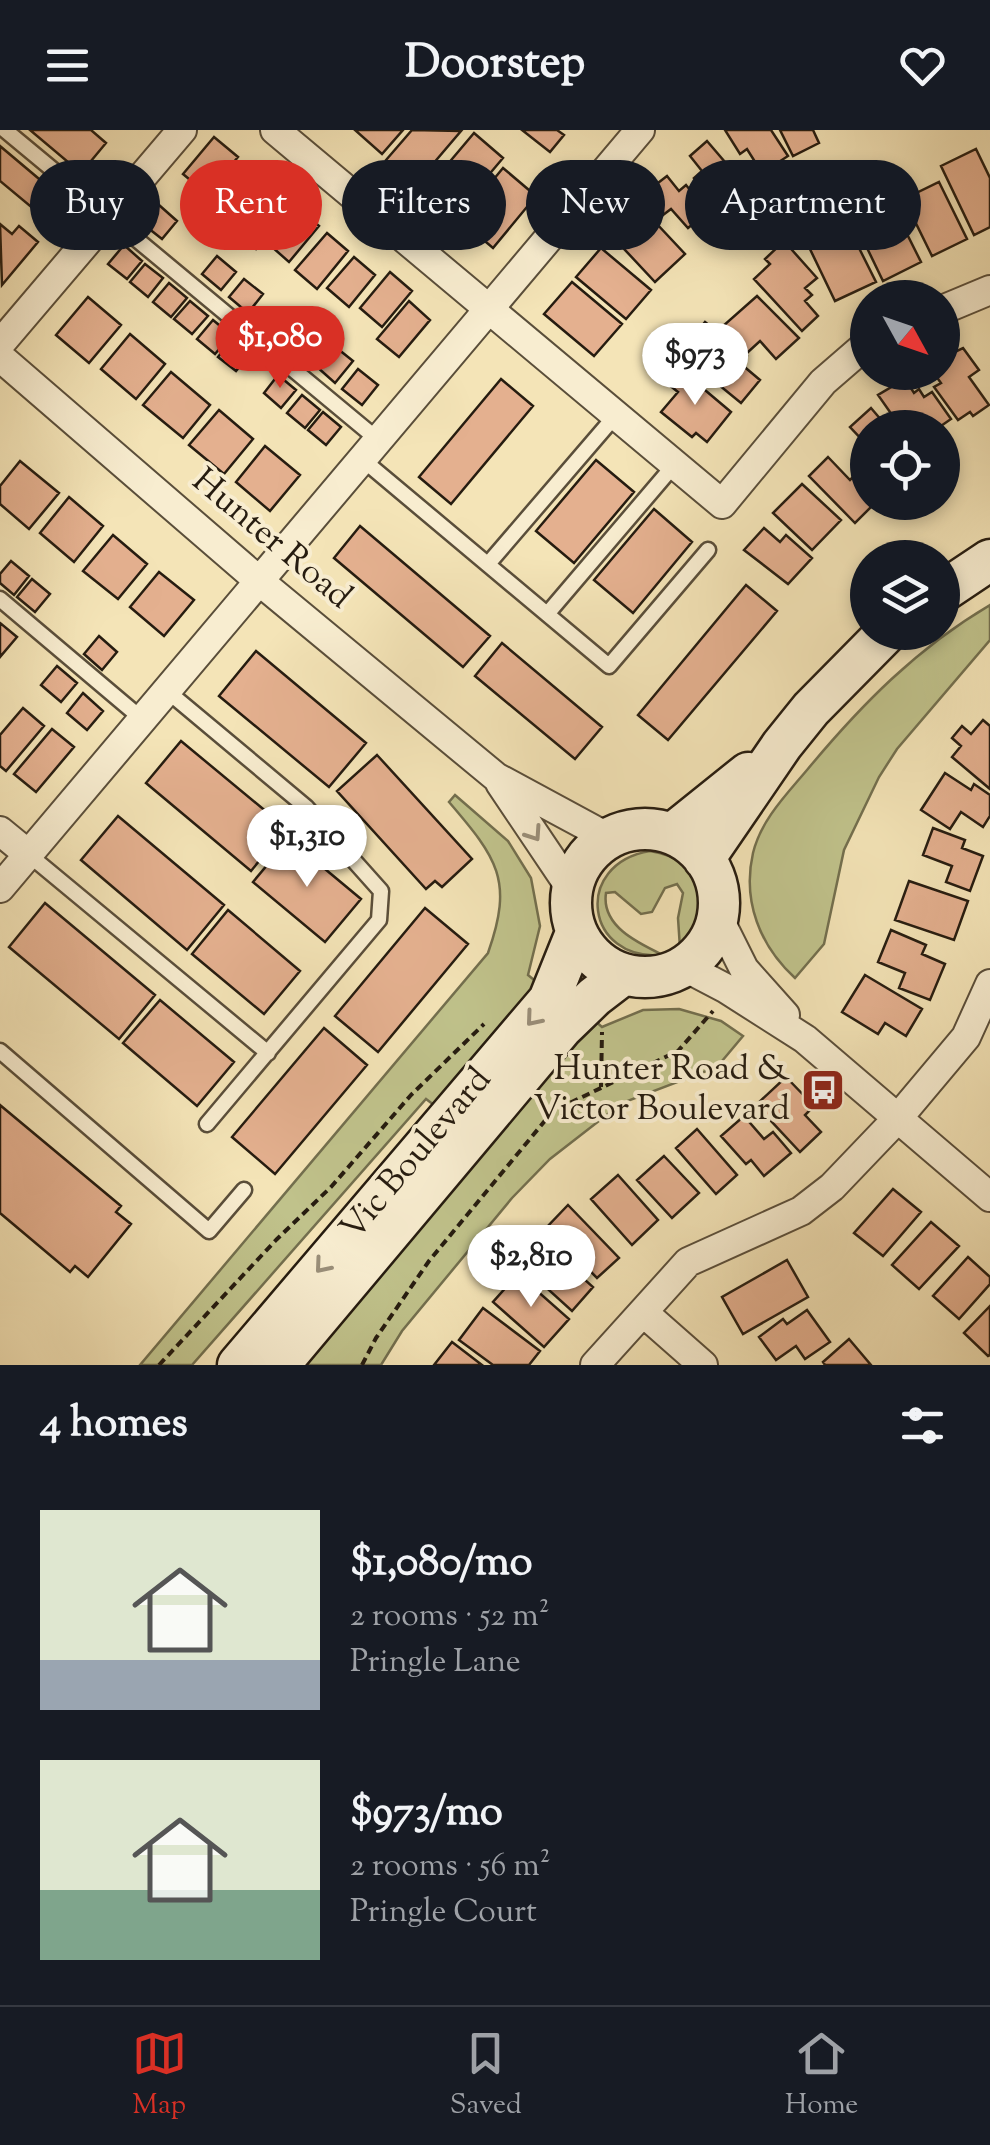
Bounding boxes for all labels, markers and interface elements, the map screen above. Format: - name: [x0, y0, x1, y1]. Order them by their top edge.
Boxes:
- text: Doorstep: [405, 33, 585, 98]
- icon: menu: [40, 38, 95, 93]
- icon: heart: [895, 38, 950, 93]
- chip: Buy: [30, 160, 160, 250]
- chip: Rent: [180, 160, 322, 250]
- chip: Filters: [342, 160, 506, 250]
- chip: New: [526, 160, 665, 250]
- chip: Apartment: [685, 160, 921, 250]
- north arrow: [850, 280, 960, 390]
- map controls: [850, 280, 960, 650]
- pin: $1,080: [199, 306, 361, 391]
- text: $1,080: [238, 315, 322, 361]
- pin: $973: [636, 323, 754, 408]
- text: $973: [664, 332, 726, 378]
- button: locate: [850, 410, 960, 520]
- street label: Hunter Road: [180, 458, 363, 623]
- button: layers: [850, 540, 960, 650]
- pin: $1,310: [226, 805, 388, 890]
- text: $1,310: [269, 814, 345, 860]
- one-way arrow: [521, 823, 540, 841]
- one-way arrow: [527, 1008, 545, 1026]
- place label: Hunter Road & Victor Boulevard: [533, 1045, 790, 1136]
- street label: Vic Boulevard: [329, 1057, 505, 1253]
- bus stop icon: Hunter Road & Victor Boulevard: [800, 1067, 846, 1113]
- pin: $2,810: [450, 1225, 612, 1310]
- text: $2,810: [489, 1234, 573, 1280]
- one-way arrow: [316, 1255, 334, 1273]
- text: 4 homes: [40, 1395, 188, 1455]
- icon: filters: [895, 1398, 950, 1453]
- text: $1,080/mo: [350, 1534, 532, 1594]
- icon: home: [120, 1550, 240, 1670]
- text: 2 rooms · 52 m²: [350, 1594, 550, 1640]
- text: Pringle Lane: [350, 1640, 521, 1686]
- text: $973/mo: [350, 1784, 503, 1844]
- icon: home: [120, 1800, 240, 1920]
- text: 2 rooms · 56 m²: [350, 1844, 550, 1890]
- text: Pringle Court: [350, 1890, 537, 1936]
- tab: Map: [132, 2026, 187, 2126]
- tab: Saved: [450, 2026, 522, 2126]
- tab: Home: [785, 2026, 858, 2126]

